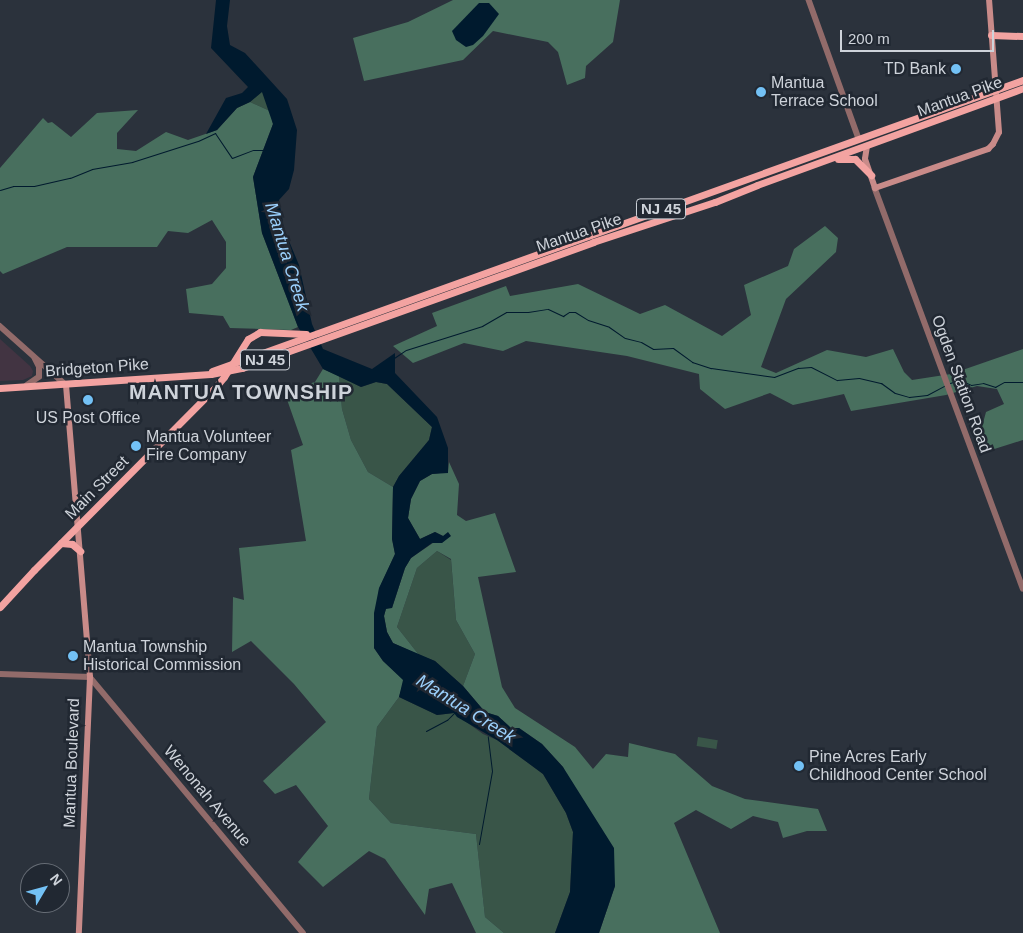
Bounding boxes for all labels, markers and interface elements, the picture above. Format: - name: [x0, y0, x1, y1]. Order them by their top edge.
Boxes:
- scale bar: [843, 20, 997, 52]
- text: 200 m: [848, 30, 890, 47]
- place label: TD Bank: [884, 59, 946, 79]
- marker: TD Bank: [950, 63, 962, 75]
- place label: Mantua Terrace School: [771, 73, 878, 111]
- street label: Mantua Pike: [915, 73, 1005, 121]
- marker: Mantua Terrace School: [755, 86, 767, 98]
- road number: NJ 45: [635, 196, 687, 222]
- water label: Mantua Creek: [260, 200, 314, 314]
- street label: Mantua Pike: [534, 209, 624, 257]
- street label: Ogden Station Road: [927, 313, 995, 455]
- road number: NJ 45: [239, 348, 291, 372]
- street label: Bridgeton Pike: [44, 355, 150, 381]
- district label: MANTUA TOWNSHIP: [127, 379, 355, 405]
- marker: US Post Office: [82, 394, 94, 406]
- place label: US Post Office: [36, 408, 140, 428]
- place label: Mantua Volunteer Fire Company: [146, 427, 271, 465]
- marker: Mantua Volunteer Fire Company: [130, 440, 142, 452]
- street label: Main Street: [61, 452, 133, 524]
- place label: Mantua Township Historical Commission: [83, 637, 241, 675]
- marker: Mantua Township Historical Commission: [67, 650, 79, 662]
- water label: Mantua Creek: [412, 670, 520, 748]
- street label: Mantua Boulevard: [60, 698, 84, 828]
- street label: Wenonah Avenue: [159, 741, 255, 851]
- place label: Pine Acres Early Childhood Center School: [809, 747, 987, 785]
- marker: Pine Acres Early Childhood Center School: [793, 760, 805, 772]
- north arrow: [20, 863, 70, 913]
- text: N: [47, 871, 66, 888]

